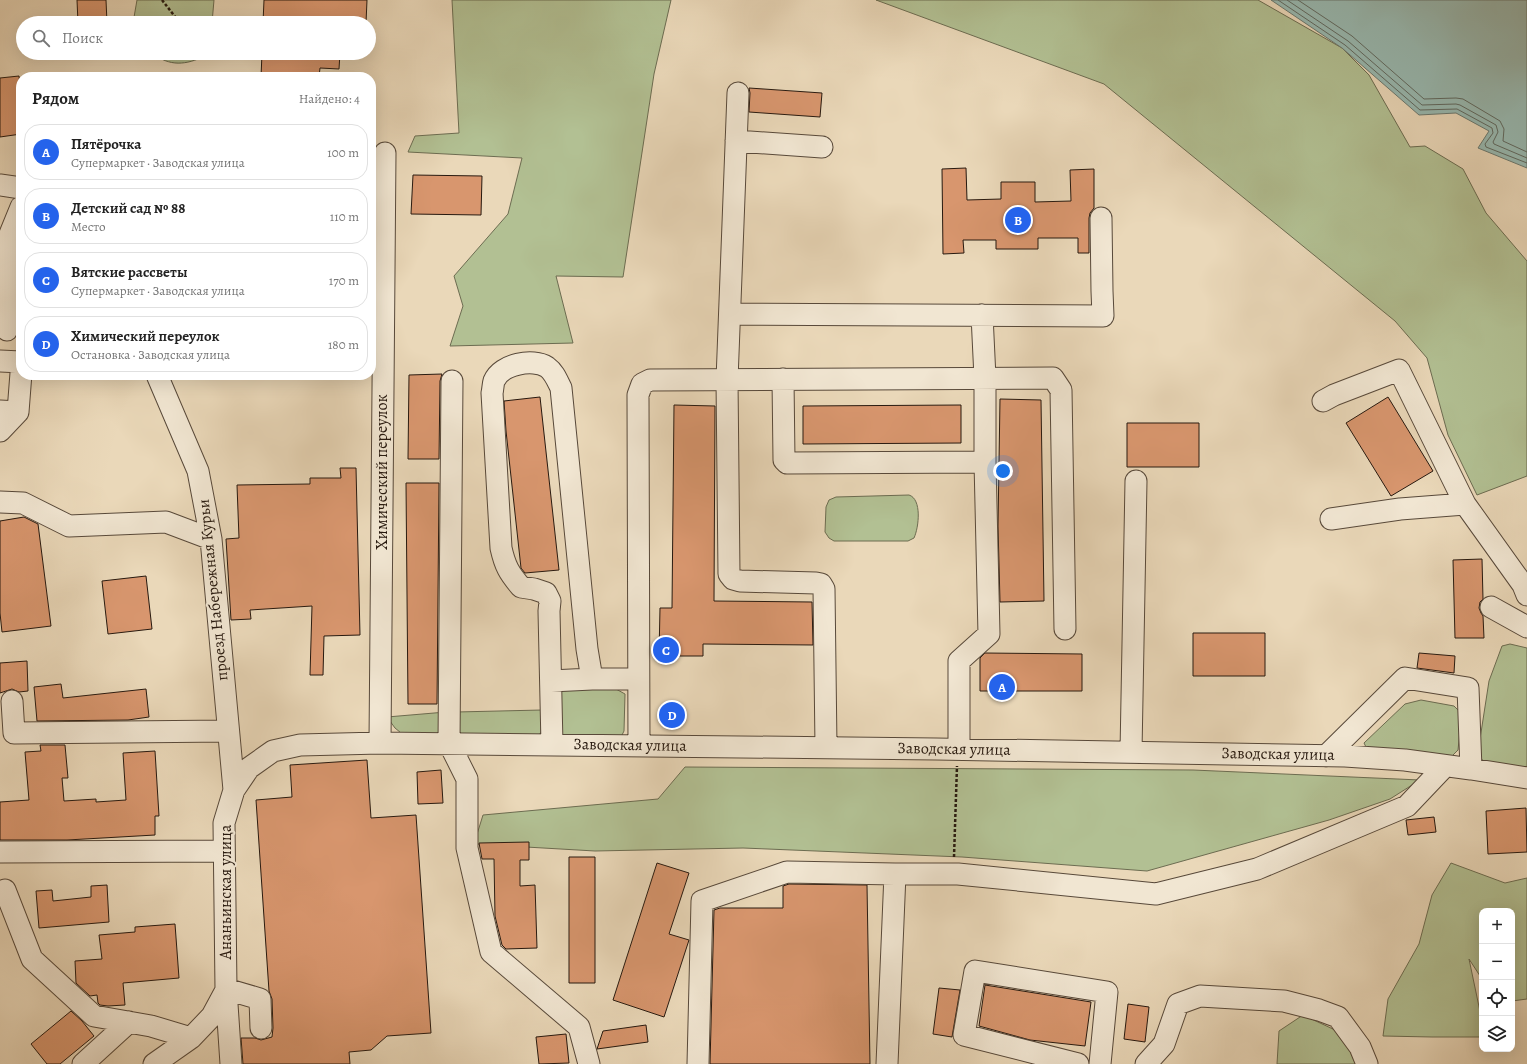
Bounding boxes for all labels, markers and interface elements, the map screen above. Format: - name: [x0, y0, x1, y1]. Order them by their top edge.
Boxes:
- search box: [16, 16, 376, 60]
- icon: search: [30, 27, 52, 49]
- text: Поиск: [62, 28, 103, 48]
- text: Рядом: [32, 87, 79, 110]
- text: Найдено: 4: [299, 90, 360, 107]
- text: Пятёрочка: [71, 134, 141, 154]
- text: A: [42, 144, 50, 161]
- text: 100 m: [327, 144, 359, 161]
- text: Супермаркет · Заводская улица: [71, 154, 245, 171]
- text: Детский сад № 88: [71, 198, 185, 218]
- pin: B: [1005, 205, 1031, 235]
- text: B: [42, 208, 50, 225]
- text: 110 m: [330, 208, 359, 225]
- text: Место: [71, 218, 106, 235]
- text: Вятские рассветы: [71, 262, 188, 282]
- text: C: [42, 272, 50, 289]
- text: 170 m: [329, 272, 359, 289]
- text: Супермаркет · Заводская улица: [71, 282, 245, 299]
- text: Химический переулок: [71, 326, 220, 346]
- text: D: [41, 336, 51, 353]
- text: 180 m: [328, 336, 359, 353]
- text: Остановка · Заводская улица: [71, 346, 230, 363]
- street label: Химический переулок: [371, 394, 393, 550]
- your location: [993, 461, 1013, 481]
- street label: проезд Набережная Курьи: [193, 498, 233, 682]
- pin: C: [653, 635, 679, 665]
- pin: A: [989, 672, 1015, 702]
- pin: D: [659, 700, 685, 730]
- street label: Заводская улица: [573, 733, 688, 757]
- street label: Заводская улица: [897, 737, 1012, 761]
- street label: Заводская улица: [1221, 742, 1336, 766]
- street label: Ананьинская улица: [215, 824, 237, 960]
- map controls: [1479, 908, 1515, 1052]
- button: +: [1479, 908, 1515, 944]
- button: −: [1479, 944, 1515, 980]
- button: locate: [1479, 980, 1515, 1016]
- button: layers: [1479, 1016, 1515, 1052]

